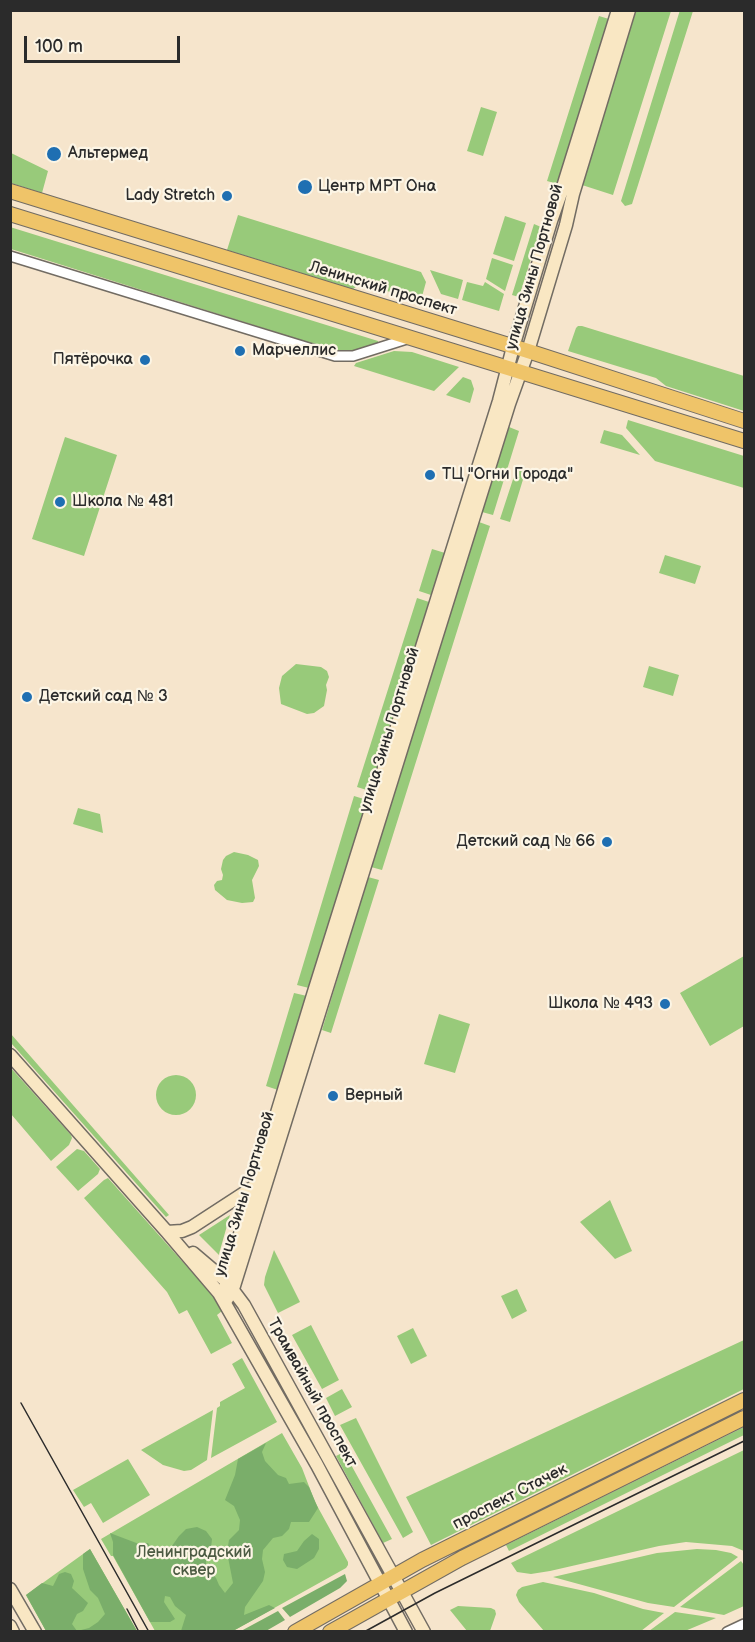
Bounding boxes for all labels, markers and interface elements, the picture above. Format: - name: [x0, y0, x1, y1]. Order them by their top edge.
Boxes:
- scale bar: [27, 24, 183, 62]
- text: 100 m: [35, 36, 83, 57]
- place label: Альтермед: [68, 144, 148, 164]
- marker: Альтермед: [45, 145, 63, 163]
- place label: Центр МРТ Она: [318, 177, 436, 197]
- marker: Центр МРТ Она: [296, 178, 314, 196]
- street label: улица Зины Портновой: [502, 182, 568, 352]
- place label: Lady Stretch: [125, 186, 215, 206]
- marker: Lady Stretch: [220, 189, 234, 203]
- street label: Ленинский проспект: [307, 257, 459, 321]
- place label: Марчеллис: [252, 341, 336, 361]
- marker: Марчеллис: [233, 344, 247, 358]
- place label: Пятёрочка: [53, 350, 133, 370]
- marker: Пятёрочка: [138, 353, 152, 367]
- place label: ТЦ "Огни Города": [442, 465, 573, 485]
- marker: ТЦ "Огни Города": [423, 468, 437, 482]
- place label: Школа № 481: [72, 492, 174, 512]
- marker: Школа № 481: [53, 495, 67, 509]
- street label: улица Зины Портновой: [356, 645, 424, 815]
- place label: Детский сад № 3: [39, 687, 168, 707]
- marker: Детский сад № 3: [20, 690, 34, 704]
- place label: Детский сад № 66: [456, 832, 595, 852]
- marker: Детский сад № 66: [600, 835, 614, 849]
- place label: Школа № 493: [548, 994, 653, 1014]
- marker: Школа № 493: [658, 997, 672, 1011]
- place label: Верный: [345, 1086, 403, 1106]
- marker: Верный: [326, 1089, 340, 1103]
- street label: улица Зины Портновой: [211, 1109, 279, 1279]
- street label: Трамвайный проспект: [263, 1315, 361, 1471]
- street label: проспект Стачек: [449, 1460, 571, 1534]
- park label: Ленинградский сквер: [136, 1543, 252, 1581]

